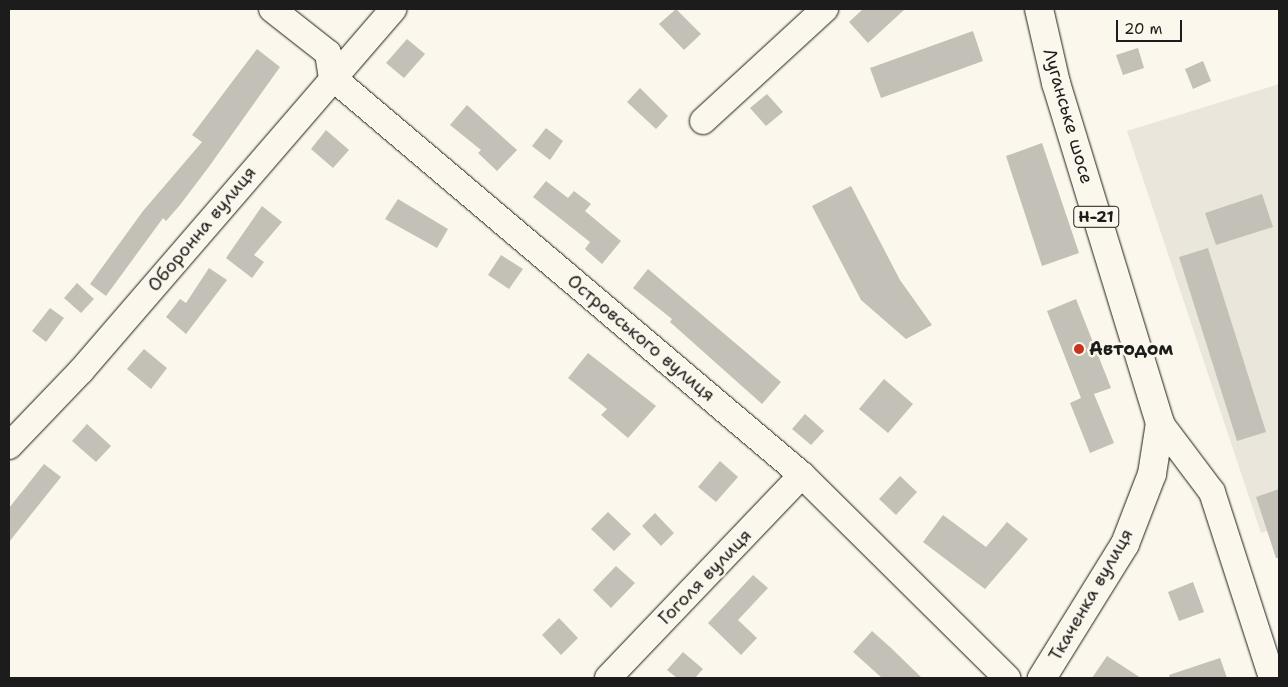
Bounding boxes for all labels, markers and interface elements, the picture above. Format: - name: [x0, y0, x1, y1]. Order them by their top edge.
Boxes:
- scale bar: [1118, 10, 1184, 42]
- text: 20 m: [1124, 19, 1163, 39]
- street label: Луганське шосе: [1038, 46, 1098, 186]
- street label: Оборонна вулиця: [143, 162, 261, 296]
- road number: Н-21: [1072, 203, 1120, 230]
- street label: Островського вулиця: [563, 270, 719, 406]
- place label: Автодом: [1089, 338, 1173, 360]
- marker: Автодом: [1073, 343, 1085, 355]
- street label: Гоголя вулиця: [654, 525, 756, 629]
- street label: Ткаченка вулиця: [1044, 525, 1138, 665]

